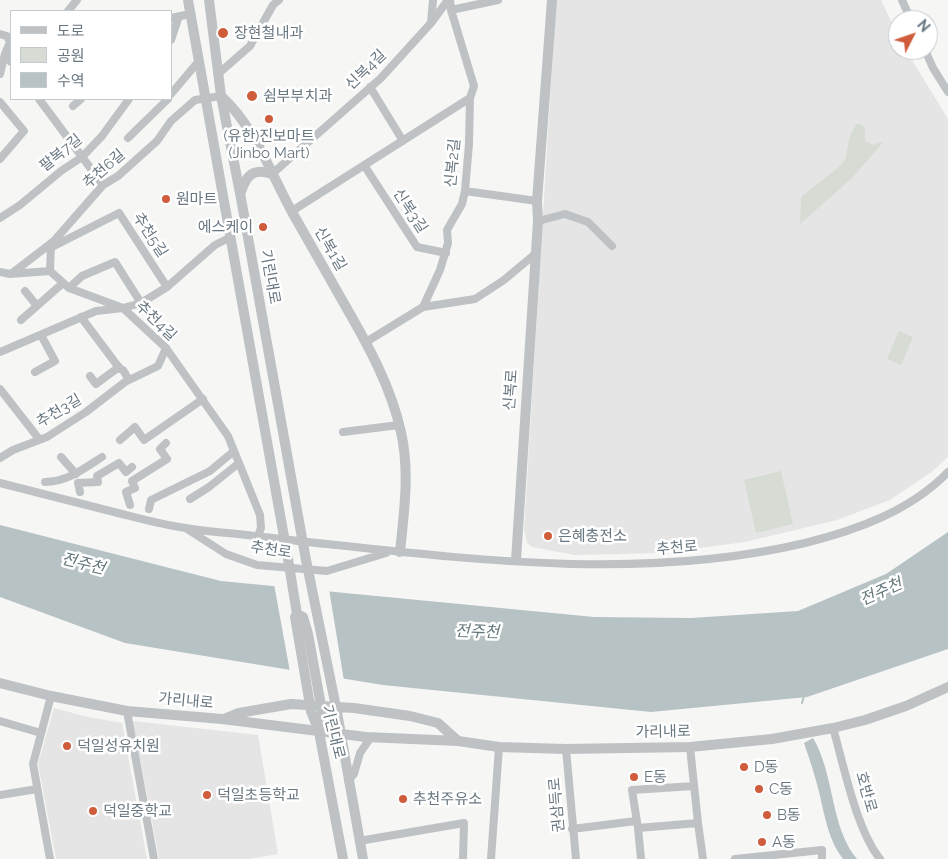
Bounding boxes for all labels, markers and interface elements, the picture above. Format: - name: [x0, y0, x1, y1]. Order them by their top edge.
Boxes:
- legend: [10, 10, 172, 100]
- north arrow: [888, 10, 938, 60]
- text: N: [914, 17, 933, 35]
- text: 도로: [57, 22, 85, 40]
- place label: 장현철내과: [234, 24, 303, 42]
- marker: 장현철내과: [216, 26, 230, 40]
- street label: 신복4길: [342, 46, 390, 94]
- text: 공원: [57, 47, 85, 65]
- text: 수역: [57, 72, 85, 90]
- place label: 쉼부부치과: [263, 87, 332, 105]
- marker: 쉼부부치과: [245, 89, 259, 103]
- marker: (유한)진보마트 (Jinbo Mart): [263, 113, 275, 125]
- place label: (유한)진보마트 (Jinbo Mart): [224, 127, 314, 162]
- street label: 팔복7길: [36, 130, 86, 176]
- street label: 신복2길: [442, 138, 464, 188]
- street label: 추천6길: [79, 146, 129, 192]
- street label: 신복3길: [389, 185, 431, 237]
- place label: 원마트: [176, 190, 217, 208]
- marker: 원마트: [160, 193, 172, 205]
- street label: 추천5길: [129, 209, 171, 261]
- place label: 에스케이: [198, 218, 253, 236]
- marker: 에스케이: [257, 221, 269, 233]
- street label: 신복1길: [310, 224, 350, 274]
- street label: 기린대로: [256, 248, 284, 306]
- street label: 추천4길: [132, 297, 180, 345]
- street label: 신복로: [501, 369, 521, 411]
- street label: 추천3길: [33, 391, 85, 431]
- place label: 은혜충전소: [558, 527, 627, 545]
- marker: 은혜충전소: [542, 530, 554, 542]
- street label: 추천로: [656, 537, 698, 559]
- street label: 추천로: [249, 538, 293, 562]
- water label: 전주천: [59, 549, 107, 579]
- water label: 전주천: [857, 574, 905, 610]
- water label: 전주천: [455, 622, 499, 642]
- street label: 가리내로: [158, 690, 214, 712]
- street label: 기린대로: [318, 703, 348, 761]
- street label: 가리내로: [635, 723, 691, 741]
- place label: 덕일성유치원: [77, 737, 160, 755]
- marker: 덕일성유치원: [61, 740, 73, 752]
- place label: D동: [754, 758, 779, 776]
- marker: D동: [738, 761, 750, 773]
- place label: E동: [644, 768, 667, 786]
- street label: 호반로: [852, 770, 880, 814]
- marker: E동: [628, 771, 640, 783]
- street label: 권삼득로: [546, 777, 568, 833]
- place label: C동: [769, 780, 793, 798]
- marker: C동: [753, 783, 765, 795]
- place label: 덕일초등학교: [217, 786, 300, 804]
- marker: 덕일초등학교: [201, 789, 213, 801]
- place label: 추천주유소: [413, 790, 482, 808]
- marker: 추천주유소: [397, 793, 409, 805]
- place label: 덕일중학교: [103, 802, 172, 820]
- marker: 덕일중학교: [87, 805, 99, 817]
- place label: B동: [777, 806, 801, 824]
- marker: B동: [761, 809, 773, 821]
- place label: A동: [772, 833, 796, 851]
- marker: A동: [756, 836, 768, 848]

